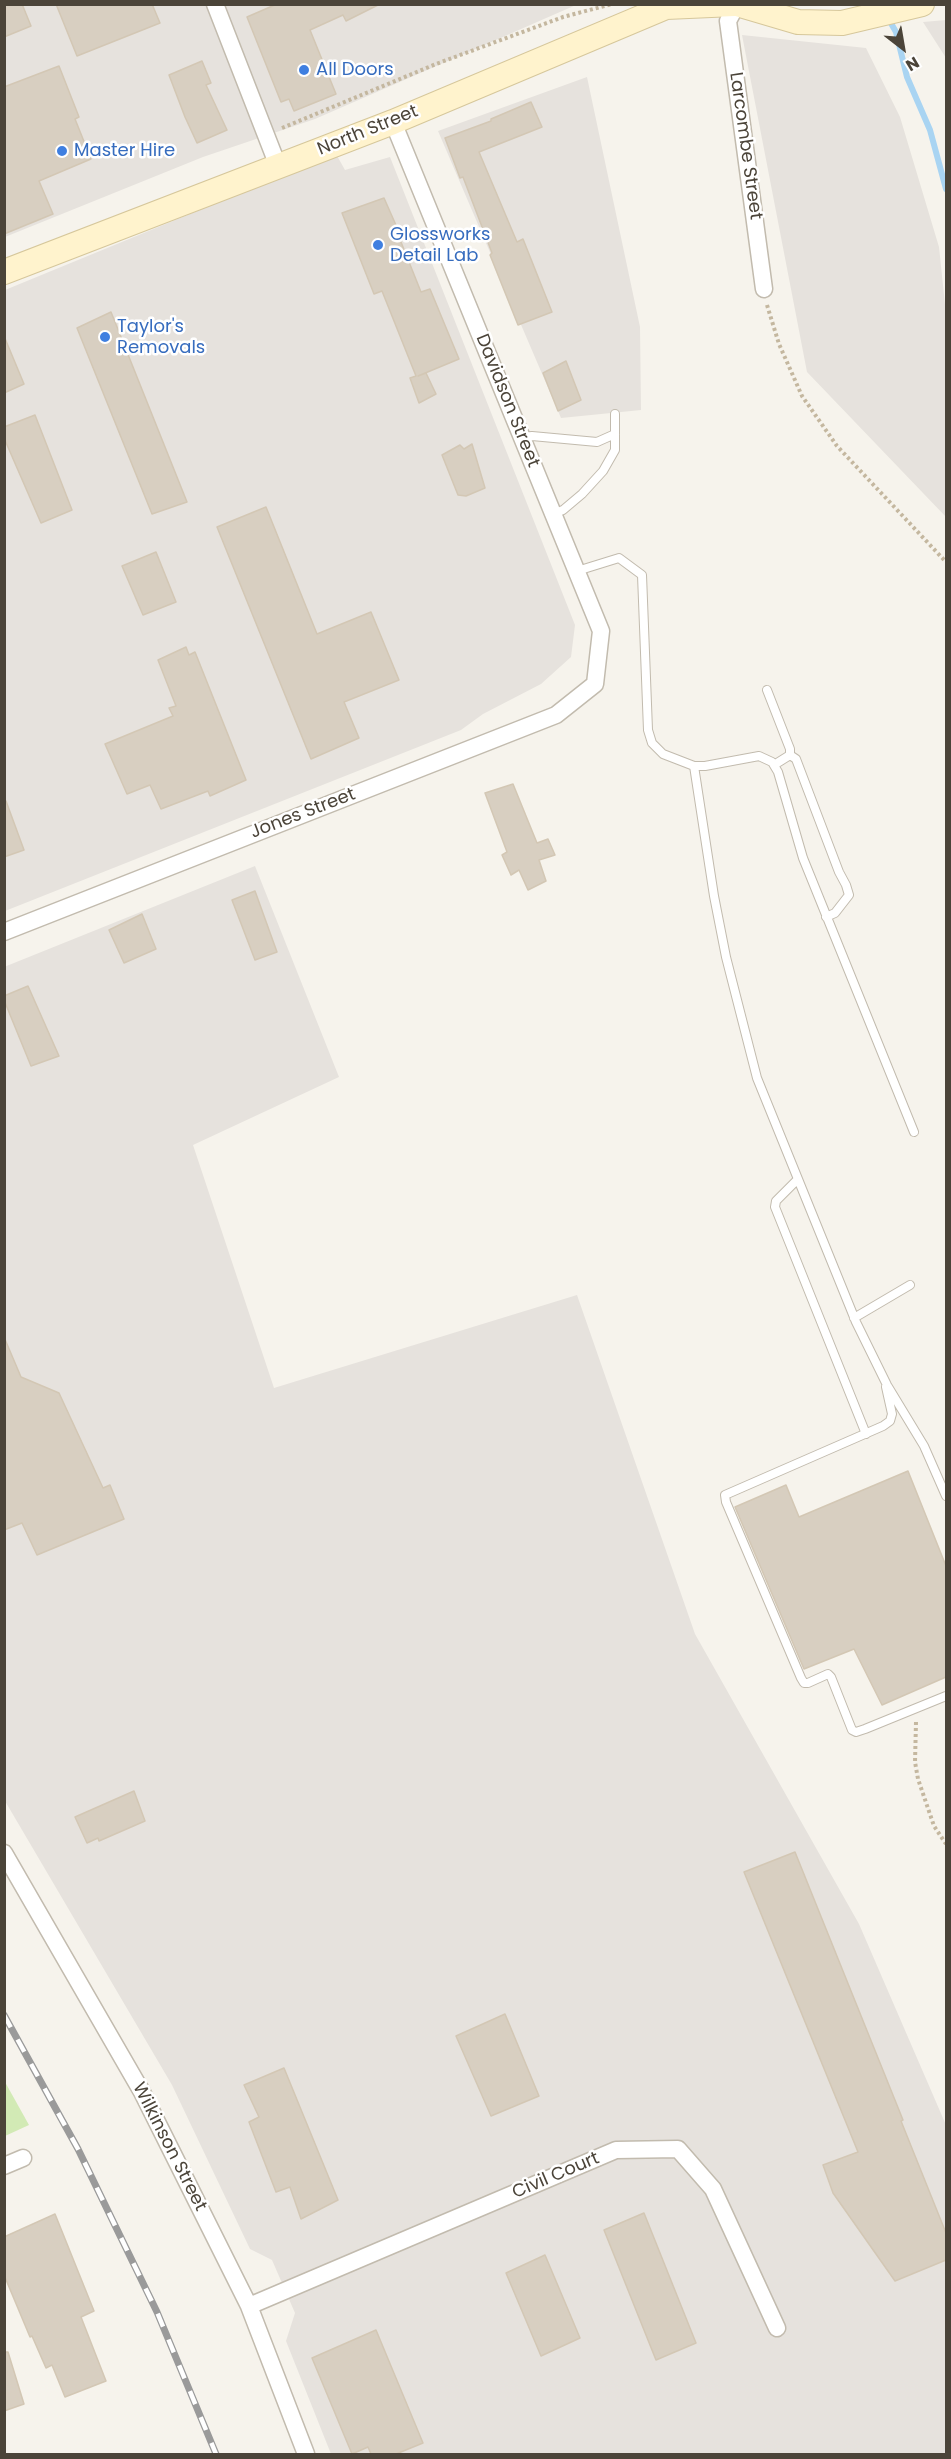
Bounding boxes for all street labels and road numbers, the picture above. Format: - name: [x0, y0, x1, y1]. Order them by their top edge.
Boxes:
- street label: Larcombe Street: [724, 71, 766, 221]
- street label: North Street: [315, 101, 421, 161]
- street label: Davidson Street: [470, 331, 544, 471]
- street label: Jones Street: [247, 784, 359, 844]
- street label: Wilkinson Street: [127, 2079, 211, 2215]
- street label: Civil Court: [509, 2148, 603, 2204]

